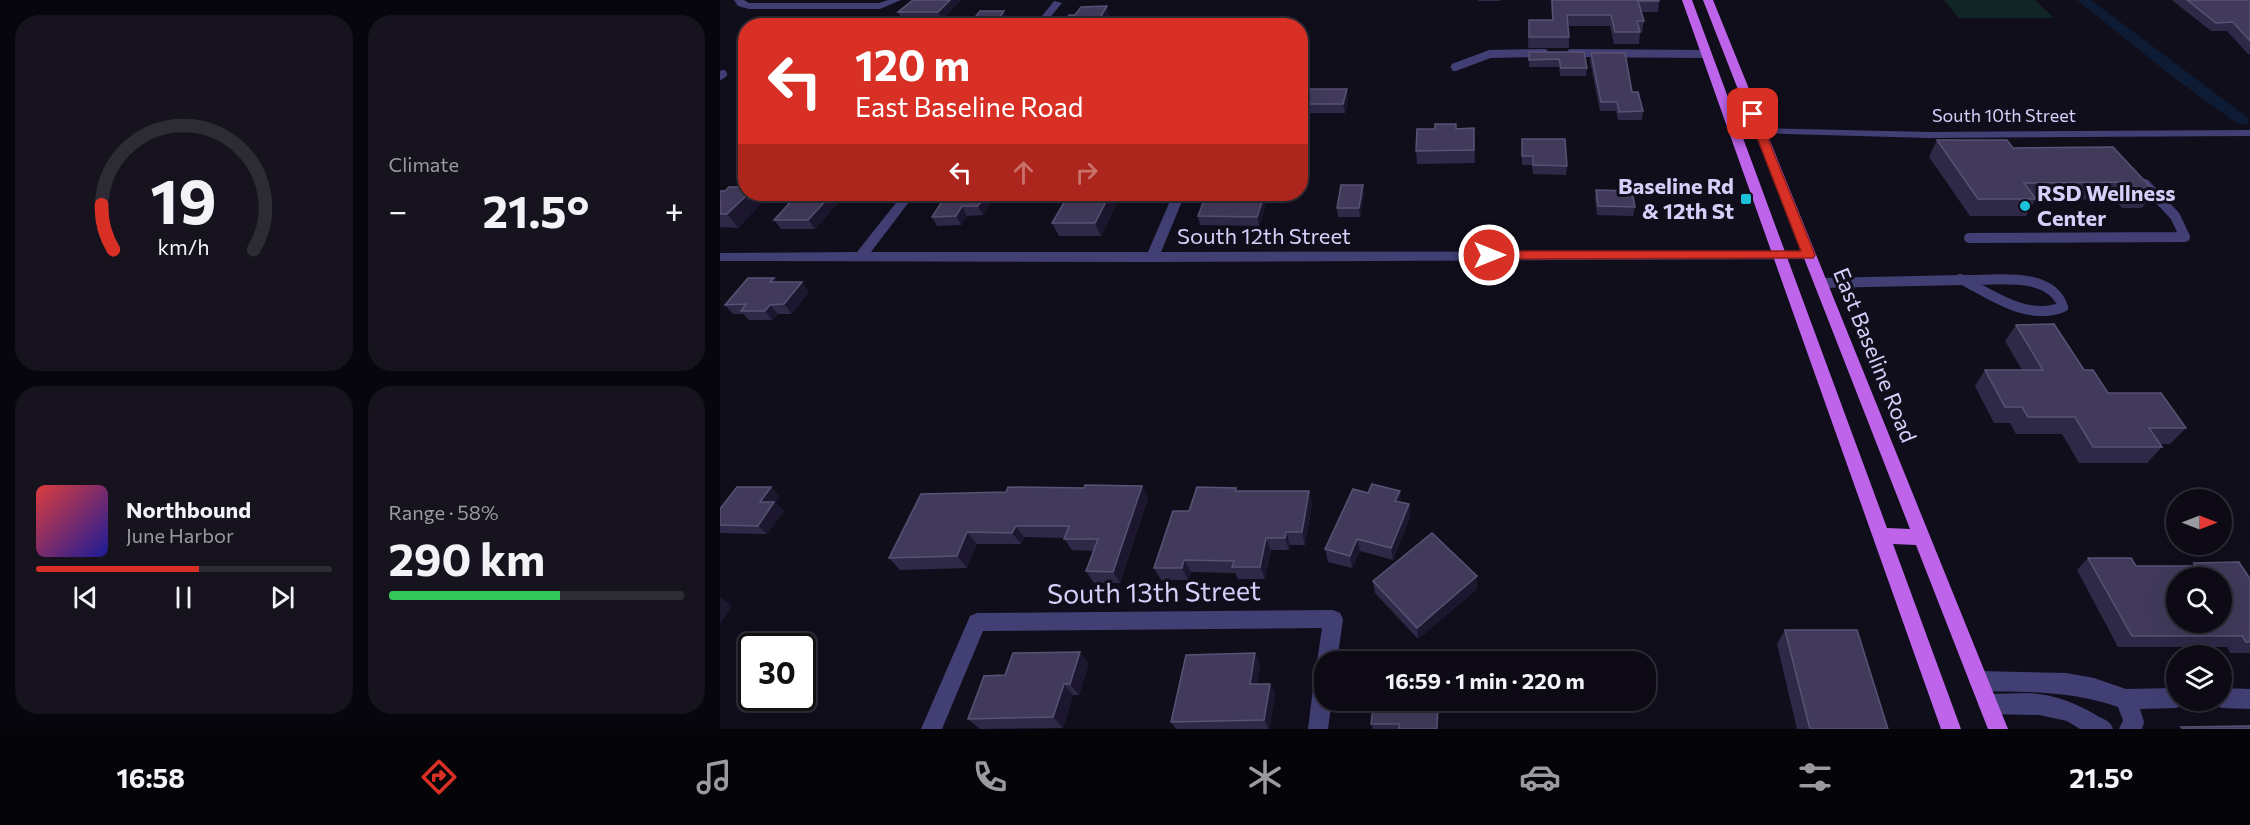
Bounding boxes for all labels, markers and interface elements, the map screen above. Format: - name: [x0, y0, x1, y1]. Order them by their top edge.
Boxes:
- text: 120 m: [855, 38, 970, 90]
- icon: left: [756, 42, 834, 120]
- pin: [1727, 88, 1778, 139]
- text: East Baseline Road: [855, 90, 1083, 123]
- icon: arrive: [1736, 97, 1769, 130]
- street label: South 10th Street: [1932, 104, 2076, 126]
- text: Climate: [389, 152, 459, 176]
- icon: left: [944, 156, 977, 189]
- icon: ahead: [1007, 156, 1040, 189]
- icon: right: [1070, 156, 1103, 189]
- text: 19: [150, 161, 217, 237]
- place label: Baseline Rd & 12th St: [1618, 172, 1734, 224]
- place label: RSD Wellness Center: [2037, 179, 2176, 231]
- text: 21.5°: [482, 182, 589, 237]
- text: −: [389, 189, 407, 230]
- text: +: [665, 189, 684, 230]
- marker: Baseline Rd & 12th St: [1739, 192, 1753, 206]
- marker: RSD Wellness Center: [2018, 199, 2032, 213]
- street label: South 12th Street: [1177, 222, 1351, 249]
- position arrow: [1457, 223, 1521, 287]
- text: km/h: [158, 233, 210, 259]
- street label: East Baseline Road: [1828, 263, 1923, 446]
- north arrow: [2166, 489, 2232, 555]
- map controls: [2166, 489, 2232, 711]
- text: Northbound: [126, 496, 251, 523]
- text: Range · 58%: [389, 500, 499, 524]
- text: June Harbor: [126, 523, 234, 547]
- text: 290 km: [389, 530, 545, 585]
- button: search: [2166, 567, 2232, 633]
- street label: South 13th Street: [1047, 573, 1261, 610]
- icon: previous: [69, 581, 102, 614]
- icon: pause: [167, 581, 200, 614]
- icon: next: [266, 581, 299, 614]
- speed limit sign: 30: [738, 633, 816, 711]
- button: layers: [2166, 645, 2232, 711]
- text: 16:59 · 1 min · 220 m: [1385, 667, 1585, 694]
- icon: directions: [418, 756, 460, 798]
- icon: music: [693, 756, 735, 798]
- icon: phone: [969, 756, 1011, 798]
- icon: climate: [1244, 756, 1286, 798]
- icon: car: [1519, 756, 1561, 798]
- icon: filters: [1794, 756, 1836, 798]
- text: 16:58: [117, 761, 185, 794]
- text: 21.5°: [2069, 761, 2133, 794]

